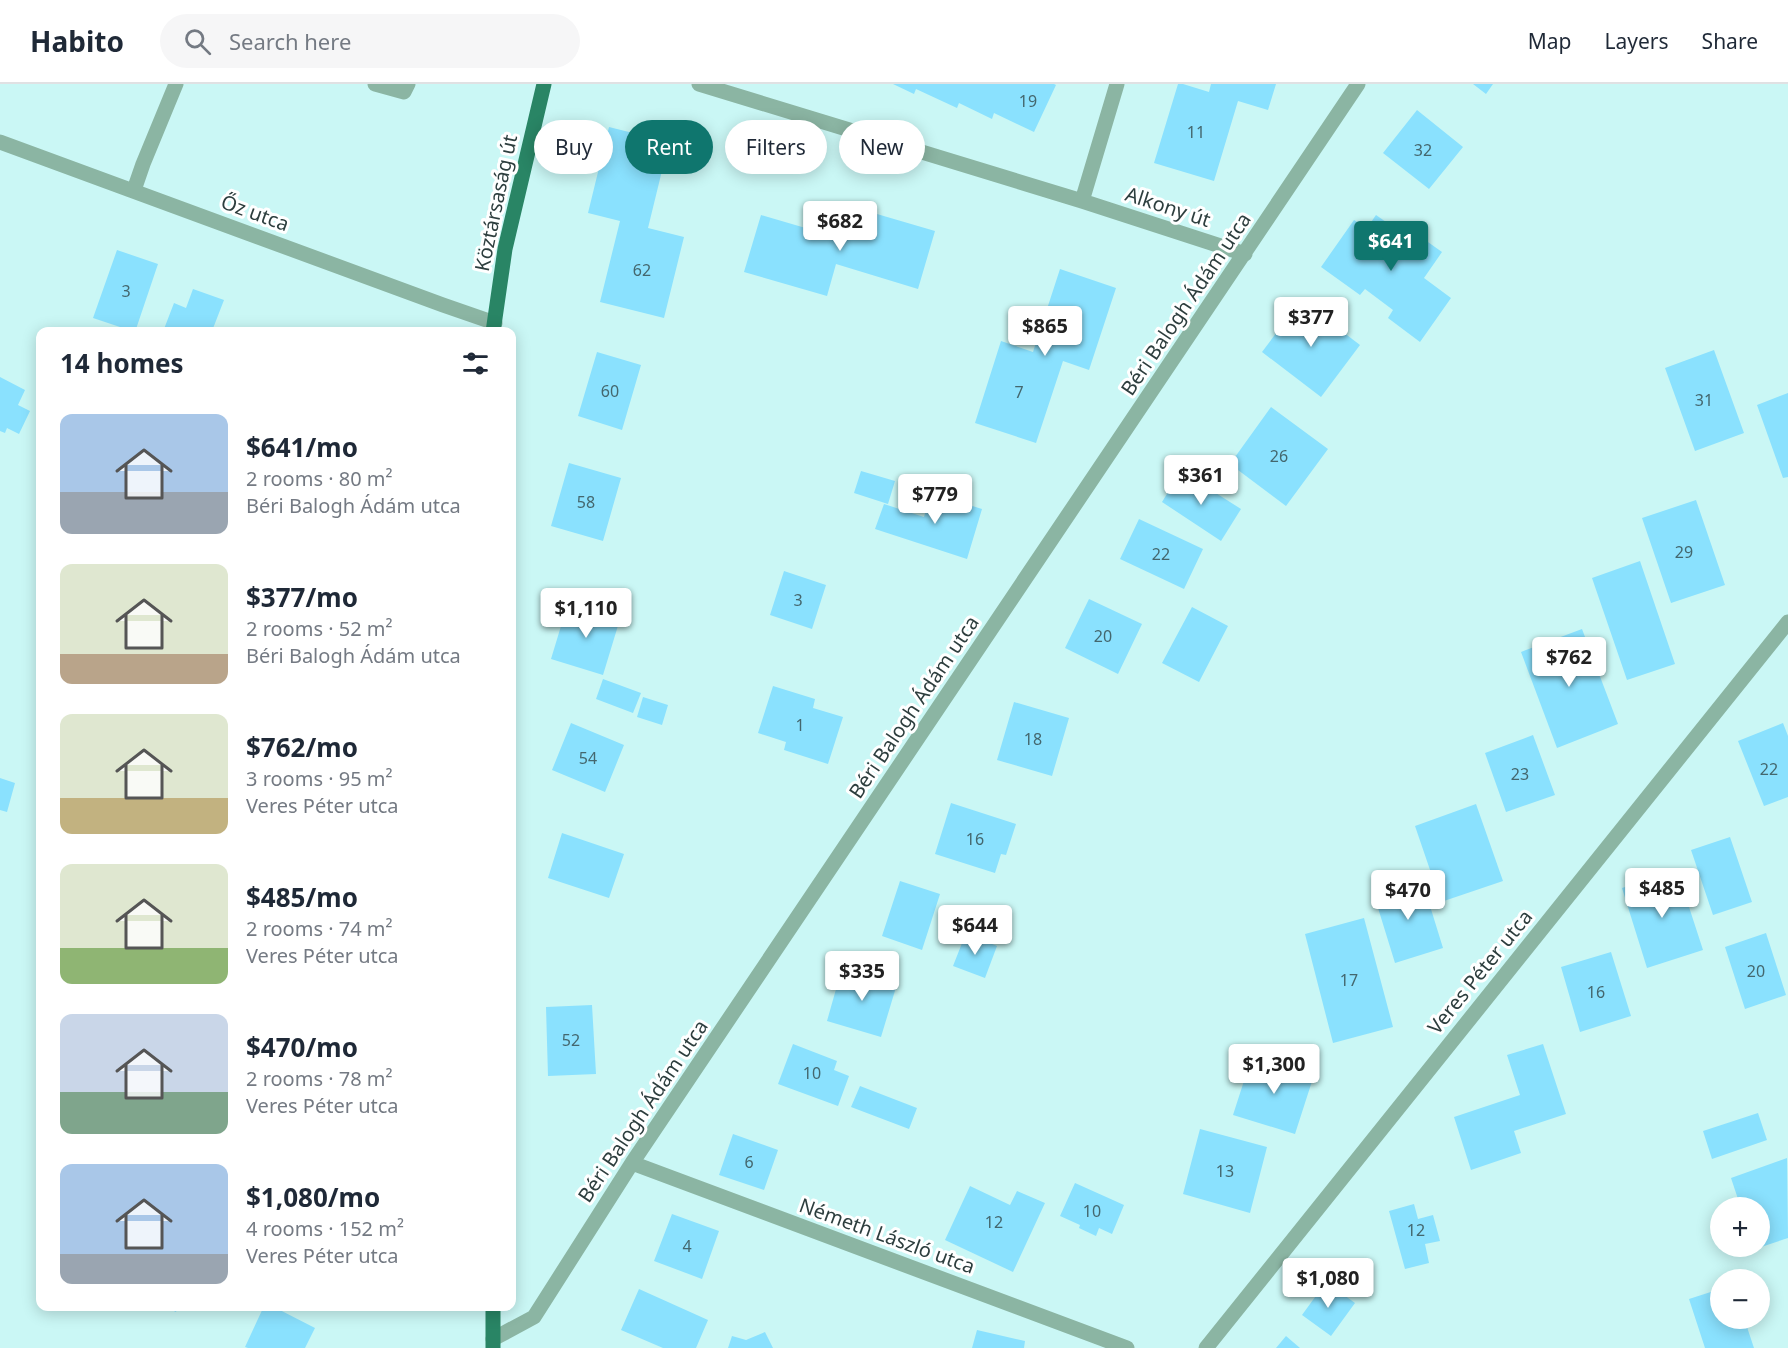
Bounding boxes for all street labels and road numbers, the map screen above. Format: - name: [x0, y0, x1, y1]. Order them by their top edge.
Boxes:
- street label: Köztársaság út: [468, 132, 523, 274]
- street label: Alkony út: [1122, 180, 1214, 233]
- street label: Őz utca: [217, 188, 293, 237]
- street label: Béri Balogh Ádám utca: [1114, 207, 1257, 400]
- street label: Béri Balogh Ádám utca: [842, 610, 985, 803]
- street label: Veres Péter utca: [1421, 904, 1538, 1039]
- street label: Béri Balogh Ádám utca: [571, 1014, 714, 1207]
- street label: Németh László utca: [796, 1191, 979, 1280]

